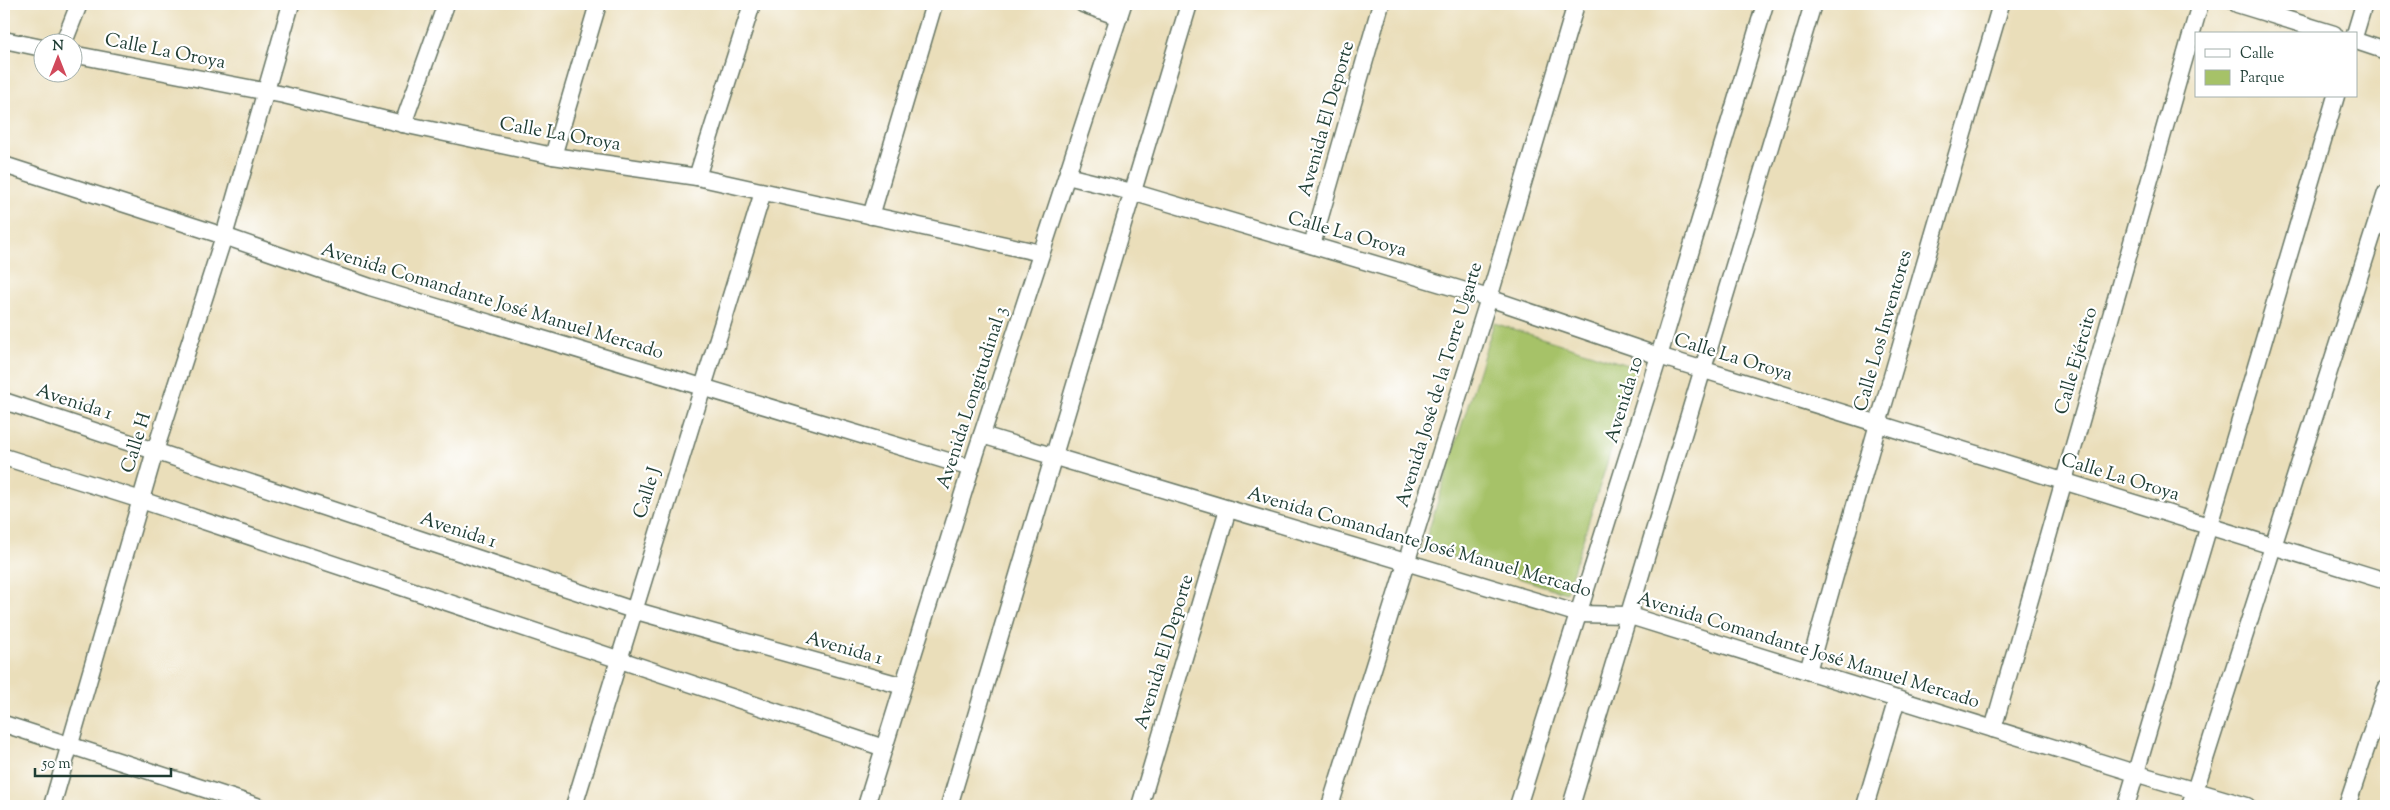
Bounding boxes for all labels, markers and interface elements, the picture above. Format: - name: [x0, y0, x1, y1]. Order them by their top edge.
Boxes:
- street label: Calle La Oroya: [102, 27, 228, 77]
- north arrow: [32, 32, 82, 82]
- legend: [2195, 32, 2358, 98]
- text: N: [52, 37, 64, 57]
- street label: Avenida El Deporte: [1292, 38, 1362, 200]
- text: Calle: [2240, 44, 2274, 65]
- text: Parque: [2240, 68, 2284, 89]
- street label: Calle La Oroya: [497, 111, 623, 159]
- street label: Calle La Oroya: [1284, 205, 1410, 265]
- street label: Avenida Comandante José Manuel Mercado: [317, 237, 667, 367]
- street label: Calle Los Inventores: [1848, 247, 1920, 415]
- street label: Avenida José de la Torre Ugarte: [1390, 259, 1490, 511]
- street label: Avenida Longitudinal 3: [931, 303, 1015, 493]
- street label: Calle Ejército: [2049, 304, 2105, 418]
- street label: Calle La Oroya: [1670, 327, 1796, 389]
- street label: Avenida 10: [1599, 353, 1651, 447]
- street label: Avenida 1: [32, 378, 116, 428]
- street label: Calle H: [115, 409, 159, 477]
- street label: Calle La Oroya: [2057, 447, 2183, 509]
- street label: Calle J: [627, 463, 669, 522]
- street label: Avenida Comandante José Manuel Mercado: [1244, 481, 1594, 605]
- street label: Avenida 1: [416, 506, 500, 556]
- street label: Avenida El Deporte: [1129, 571, 1201, 733]
- street label: Avenida Comandante José Manuel Mercado: [1633, 586, 1983, 716]
- street label: Avenida 1: [802, 625, 886, 673]
- scale bar: [35, 745, 171, 777]
- text: 50 m: [41, 754, 71, 775]

